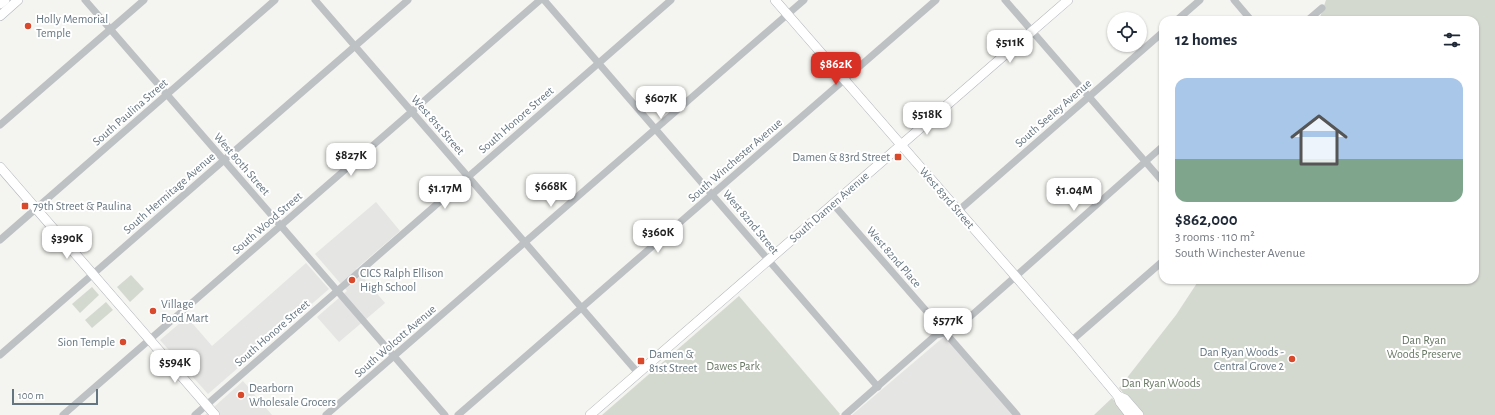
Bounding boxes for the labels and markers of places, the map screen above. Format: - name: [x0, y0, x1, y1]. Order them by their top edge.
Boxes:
- place label: Holly Memorial Temple: [36, 13, 108, 39]
- marker: Holly Memorial Temple: [23, 21, 33, 31]
- pin: $511K: [982, 30, 1038, 64]
- pin: $862K: [808, 52, 864, 86]
- pin: $607K: [633, 86, 689, 120]
- pin: $518K: [899, 102, 955, 136]
- pin: $827K: [323, 143, 379, 177]
- place label: Damen & 83rd Street: [792, 151, 890, 163]
- marker: Damen & 83rd Street: [893, 152, 903, 162]
- pin: $668K: [523, 174, 579, 208]
- pin: $1.17M: [412, 176, 478, 210]
- pin: $1.04M: [1041, 178, 1107, 212]
- place label: 79th Street & Paulina: [33, 200, 132, 212]
- marker: 79th Street & Paulina: [20, 201, 30, 211]
- pin: $360K: [630, 220, 686, 254]
- pin: $390K: [39, 226, 95, 260]
- place label: CICS Ralph Ellison High School: [360, 267, 443, 293]
- marker: CICS Ralph Ellison High School: [347, 275, 357, 285]
- place label: Village Food Mart: [161, 298, 208, 324]
- marker: Village Food Mart: [148, 306, 158, 316]
- pin: $577K: [920, 308, 976, 342]
- place label: Sion Temple: [58, 336, 115, 348]
- marker: Sion Temple: [118, 337, 128, 347]
- place label: Dan Ryan Woods - Central Grove 2: [1199, 346, 1285, 372]
- place label: Damen & 81st Street: [649, 348, 697, 374]
- pin: $594K: [147, 350, 203, 384]
- marker: Dan Ryan Woods - Central Grove 2: [1287, 354, 1297, 364]
- marker: Damen & 81st Street: [636, 356, 646, 366]
- place label: Dearborn Wholesale Grocers: [249, 382, 336, 408]
- marker: Dearborn Wholesale Grocers: [236, 390, 246, 400]

